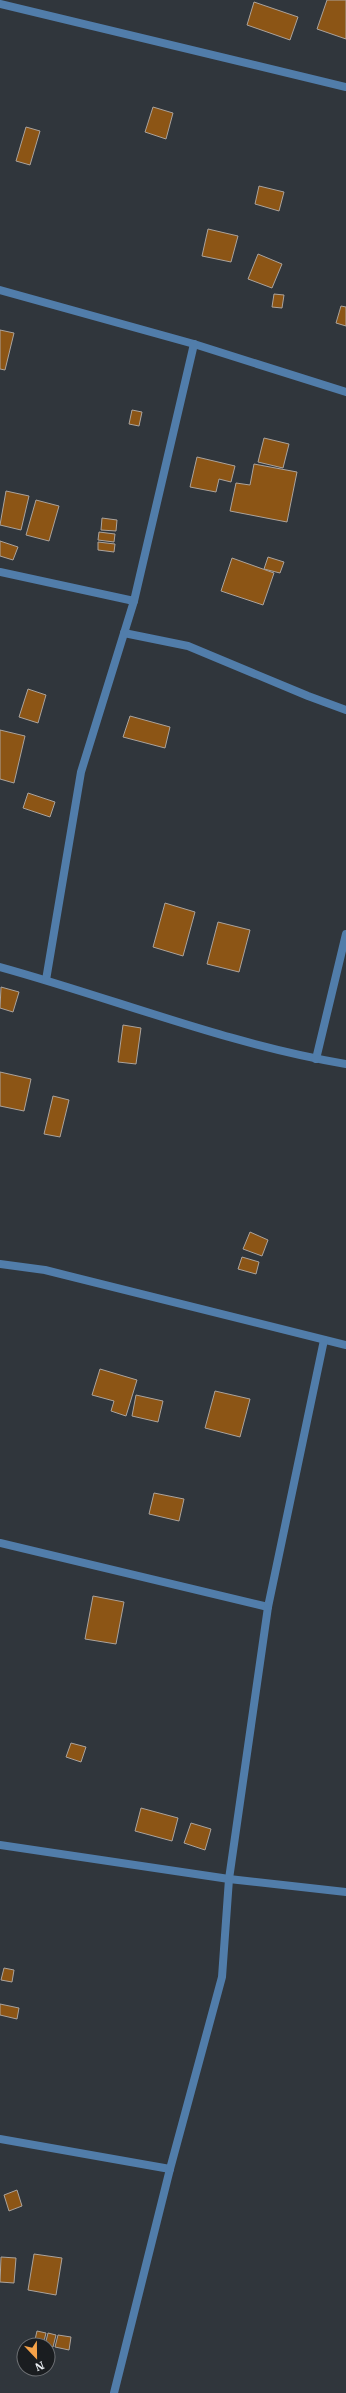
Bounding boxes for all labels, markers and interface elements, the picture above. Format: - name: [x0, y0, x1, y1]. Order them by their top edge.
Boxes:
- north arrow: [16, 2337, 56, 2377]
- text: N: [33, 2358, 46, 2375]

